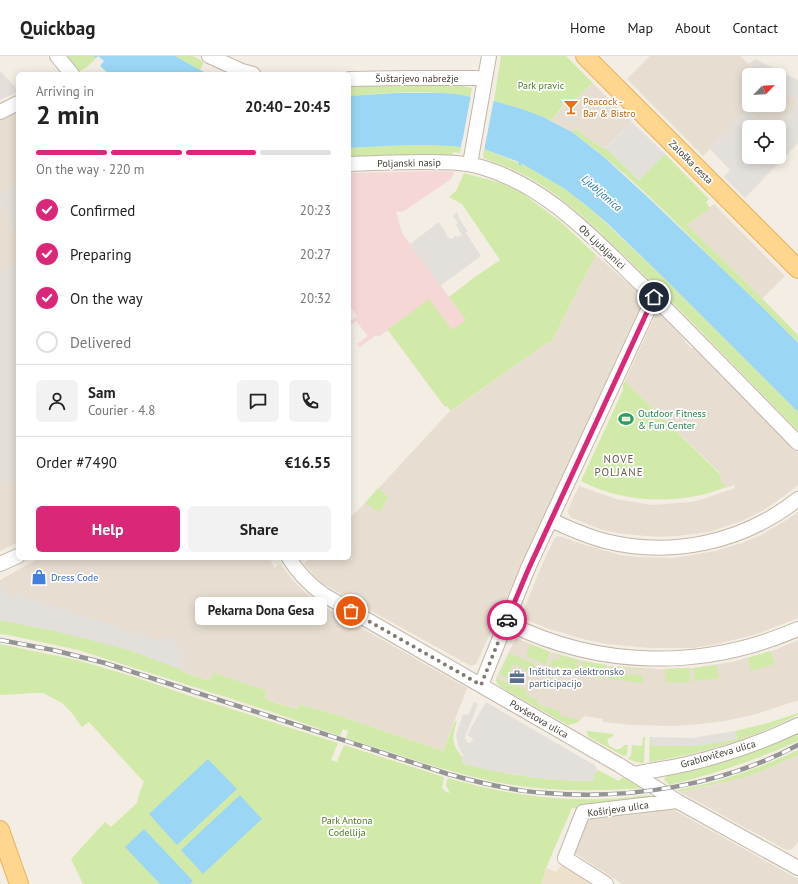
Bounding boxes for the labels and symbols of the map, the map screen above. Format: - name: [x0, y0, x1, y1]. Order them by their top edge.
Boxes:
- north arrow: [742, 68, 786, 112]
- street label: Šuštarjevo nabrežje: [375, 72, 459, 85]
- park label: Park pravic: [518, 79, 565, 92]
- place label: Peacock - Bar & Bistro: [583, 95, 636, 120]
- bar icon: Peacock - Bar & Bistro: [562, 98, 580, 116]
- street label: Zaloška cesta: [666, 137, 716, 187]
- street label: Poljanski nasip: [377, 156, 441, 170]
- water label: Ljubljanica: [579, 172, 625, 215]
- street label: Ob Ljubljanici: [576, 222, 628, 272]
- pin: [637, 280, 671, 314]
- place label: Outdoor Fitness & Fun Center: [638, 407, 706, 432]
- sports icon: Outdoor Fitness & Fun Center: [617, 410, 635, 428]
- district label: NOVE POLJANE: [594, 452, 644, 479]
- shop icon: Dress Code: [30, 568, 48, 586]
- place label: Dress Code: [51, 571, 98, 584]
- pin: [334, 594, 368, 628]
- callout: Pekarna Dona Gesa: [195, 597, 327, 625]
- courier: [487, 600, 527, 640]
- place label: Inštitut za elektronsko participacijo: [529, 665, 624, 690]
- office icon: Inštitut za elektronsko participacijo: [508, 668, 526, 686]
- street label: Povšetova ulica: [507, 697, 571, 741]
- street label: Grablovičeva ulica: [679, 737, 757, 771]
- street label: Koširjeva ulica: [587, 798, 649, 820]
- park label: Park Antona Codellija: [322, 814, 372, 839]

